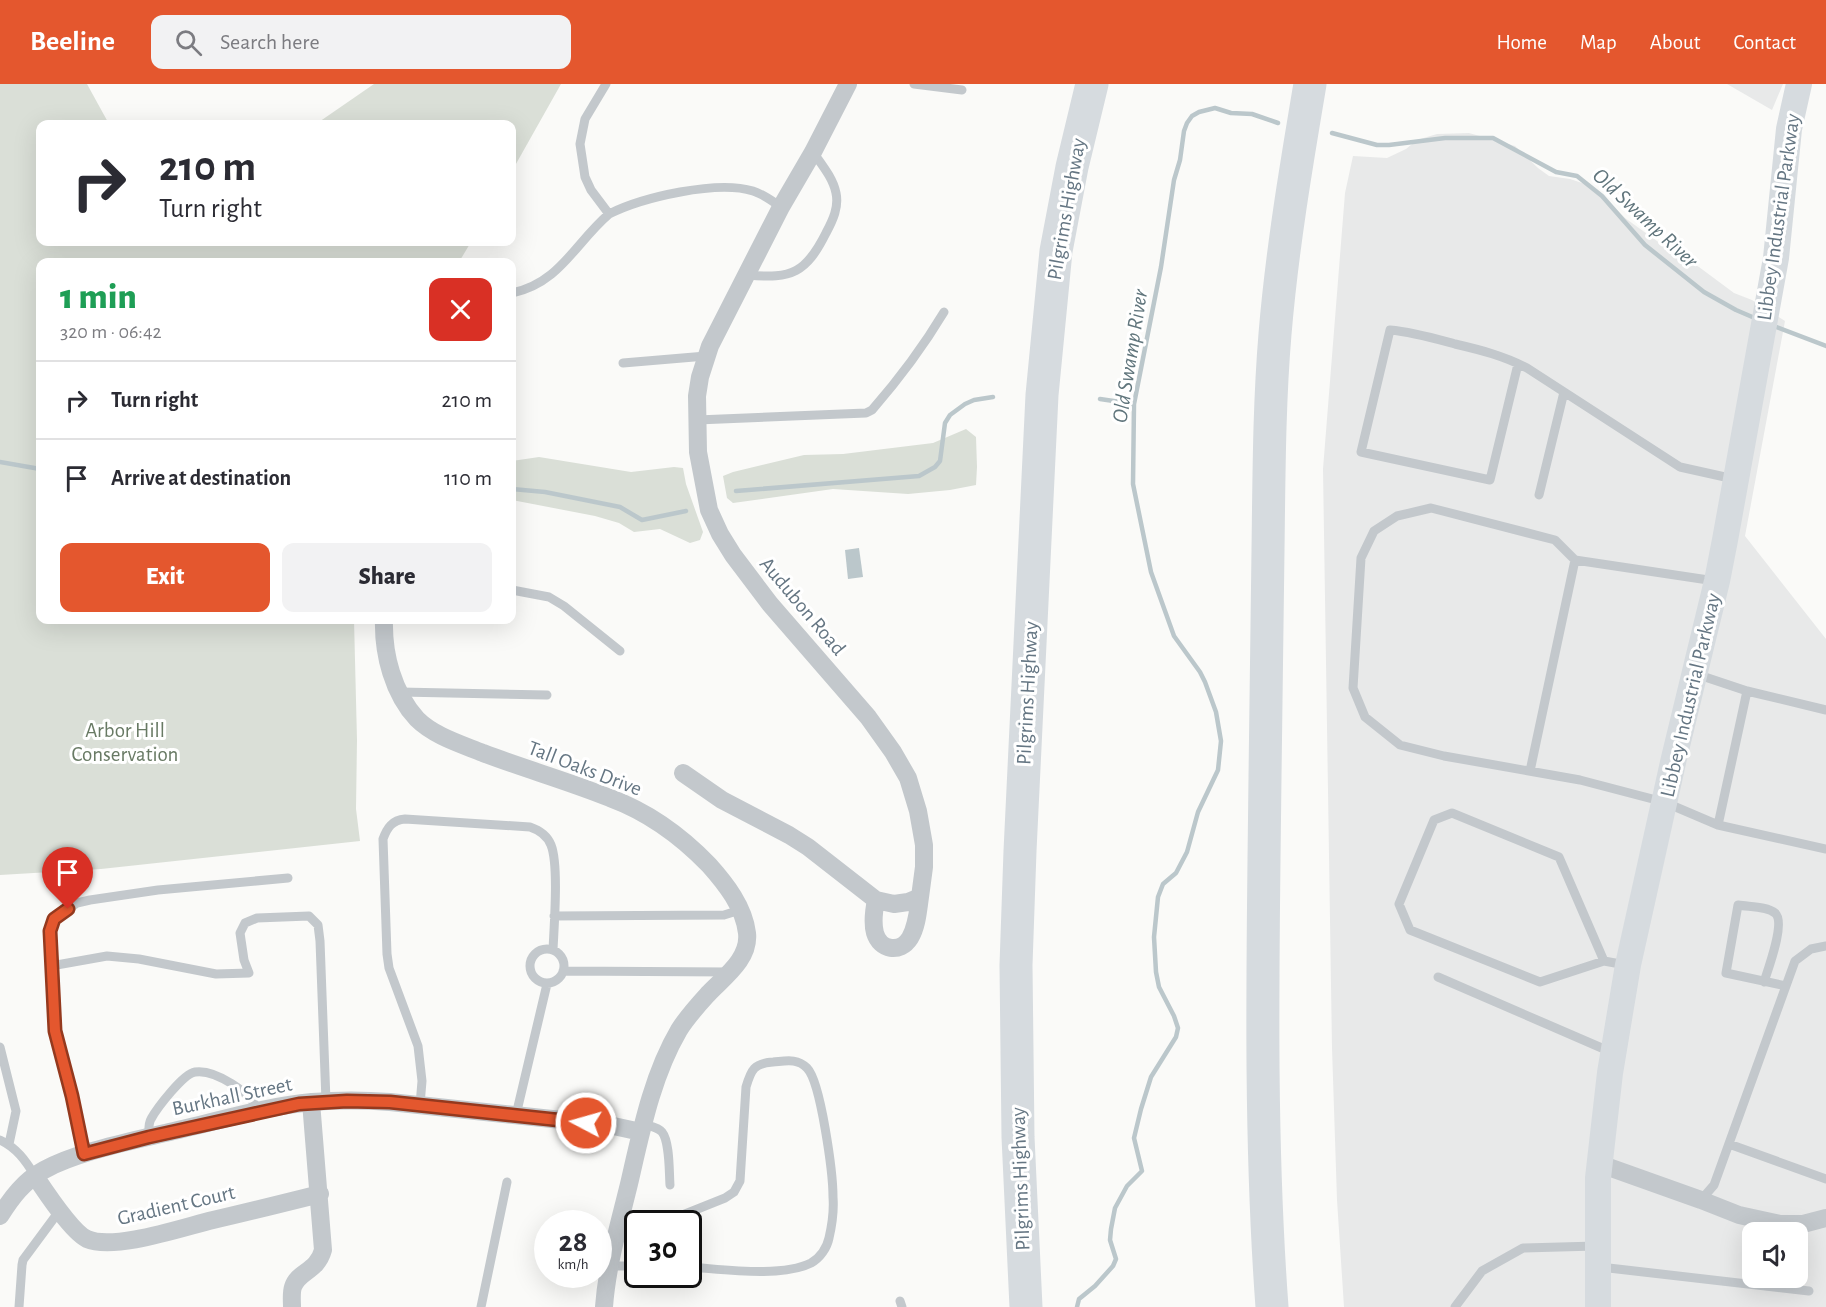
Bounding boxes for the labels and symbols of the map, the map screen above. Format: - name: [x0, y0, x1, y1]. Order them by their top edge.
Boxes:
- street label: Libbey Industrial Parkway: [1754, 112, 1803, 322]
- street label: Pilgrims Highway: [1044, 136, 1089, 282]
- water label: Old Swamp River: [1588, 164, 1703, 273]
- water label: Old Swamp River: [1109, 287, 1153, 425]
- street label: Audubon Road: [756, 553, 850, 659]
- street label: Libbey Industrial Parkway: [1657, 591, 1724, 799]
- street label: Pilgrims Highway: [1013, 621, 1042, 765]
- park label: Arbor Hill Conservation: [72, 720, 178, 765]
- street label: Tall Oaks Drive: [525, 737, 645, 800]
- pin: [42, 847, 93, 909]
- street label: Burkhall Street: [170, 1073, 294, 1119]
- position arrow: [554, 1091, 618, 1155]
- street label: Pilgrims Highway: [1007, 1107, 1034, 1251]
- street label: Gradient Court: [115, 1182, 237, 1229]
- speed limit sign: 30: [624, 1210, 702, 1288]

